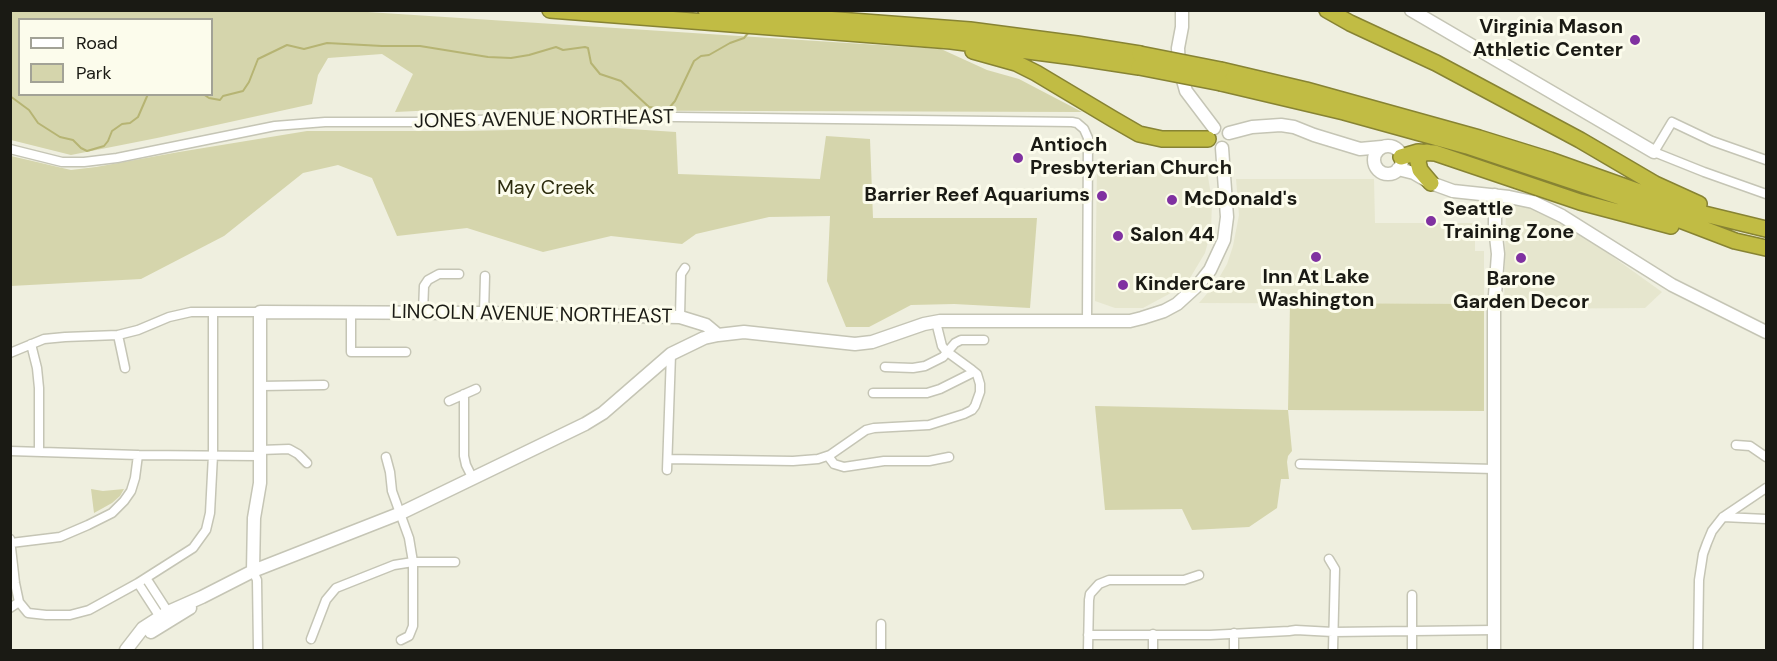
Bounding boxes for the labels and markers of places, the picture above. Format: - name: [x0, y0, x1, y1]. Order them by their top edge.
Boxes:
- place label: Virginia Mason Athletic Center: [1473, 16, 1623, 63]
- marker: Virginia Mason Athletic Center: [1628, 33, 1642, 47]
- place label: Antioch Presbyterian Church: [1030, 134, 1232, 181]
- marker: Antioch Presbyterian Church: [1011, 151, 1025, 165]
- place label: Barrier Reef Aquariums: [864, 184, 1090, 208]
- place label: McDonald's: [1184, 188, 1297, 212]
- marker: Barrier Reef Aquariums: [1095, 189, 1109, 203]
- marker: McDonald's: [1165, 193, 1179, 207]
- place label: Seattle Training Zone: [1443, 198, 1574, 245]
- marker: Seattle Training Zone: [1424, 214, 1438, 228]
- place label: Salon 44: [1130, 224, 1214, 248]
- marker: Salon 44: [1111, 229, 1125, 243]
- marker: Inn At Lake Washington: [1309, 250, 1323, 264]
- marker: Barone Garden Decor: [1514, 251, 1528, 265]
- place label: Inn At Lake Washington: [1258, 266, 1374, 313]
- place label: Barone Garden Decor: [1453, 268, 1589, 315]
- place label: KinderCare: [1135, 273, 1246, 297]
- marker: KinderCare: [1116, 278, 1130, 292]

